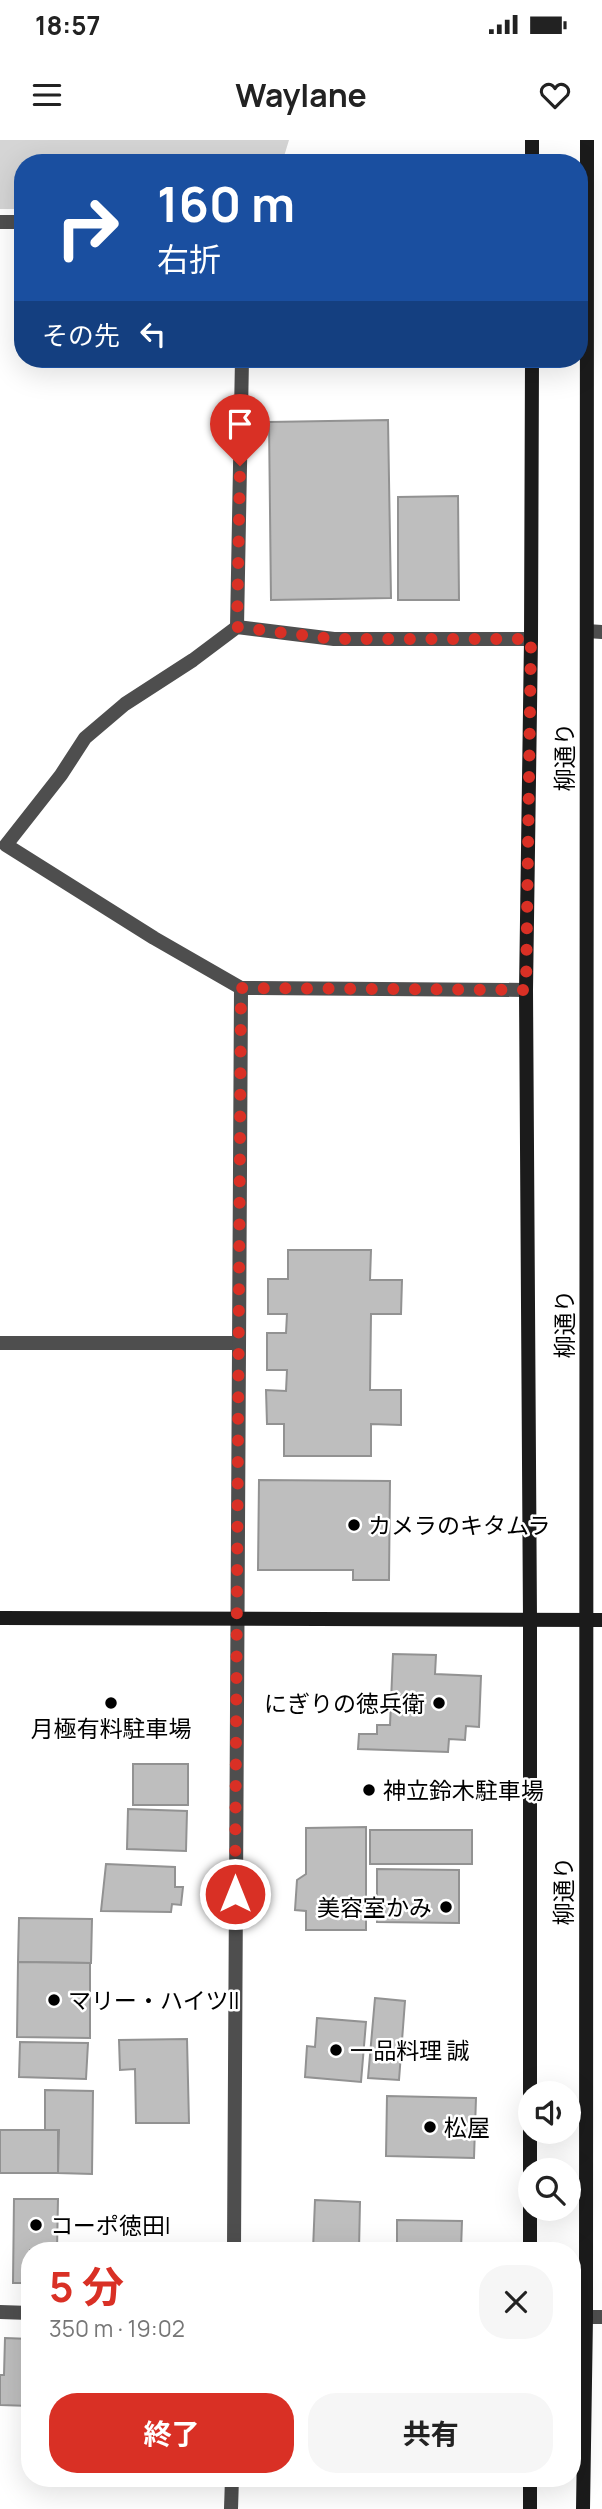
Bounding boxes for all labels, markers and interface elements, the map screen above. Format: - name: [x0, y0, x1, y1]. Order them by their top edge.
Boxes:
- text: 18:57: [35, 7, 100, 43]
- text: Waylane: [235, 73, 367, 117]
- icon: menu: [28, 76, 66, 114]
- icon: heart: [536, 76, 574, 114]
- text: 160 m: [157, 170, 295, 237]
- icon: right: [42, 182, 133, 273]
- text: 右折: [157, 237, 221, 281]
- icon: left: [134, 315, 172, 353]
- text: その先: [42, 317, 120, 353]
- pin: [210, 394, 270, 466]
- icon: arrive: [221, 405, 259, 443]
- street label: 柳通り: [548, 723, 580, 792]
- street label: 柳通り: [548, 1290, 580, 1359]
- place label: カメラのキタムラ: [368, 1509, 551, 1541]
- marker: カメラのキタムラ: [346, 1517, 362, 1533]
- place label: にぎりの徳兵衛: [264, 1687, 425, 1719]
- marker: 月極有料駐車場: [103, 1695, 119, 1711]
- marker: にぎりの徳兵衛: [431, 1695, 447, 1711]
- place label: 月極有料駐車場: [31, 1712, 192, 1744]
- place label: 神立鈴木駐車場: [383, 1774, 544, 1806]
- marker: 神立鈴木駐車場: [361, 1782, 377, 1798]
- position arrow: [198, 1857, 272, 1931]
- street label: 柳通り: [547, 1857, 579, 1926]
- place label: 美容室かみ: [317, 1891, 432, 1923]
- marker: 美容室かみ: [438, 1899, 454, 1915]
- place label: マリー・ハイツII: [68, 1984, 239, 2016]
- marker: マリー・ハイツII: [46, 1992, 62, 2008]
- place label: 一品料理 誠: [350, 2034, 470, 2066]
- marker: 一品料理 誠: [328, 2042, 344, 2058]
- map controls: [518, 2081, 581, 2221]
- button: sound: [518, 2081, 581, 2144]
- place label: 松屋: [444, 2111, 490, 2143]
- marker: 松屋: [422, 2119, 438, 2135]
- button: search: [518, 2158, 581, 2221]
- place label: コーポ徳田I: [50, 2209, 170, 2241]
- marker: コーポ徳田I: [28, 2217, 44, 2233]
- text: 5 分: [49, 2257, 124, 2315]
- button: close: [479, 2265, 553, 2339]
- text: 350 m · 19:02: [49, 2312, 185, 2344]
- button: 終了: [49, 2393, 294, 2473]
- button: 共有: [308, 2393, 553, 2473]

